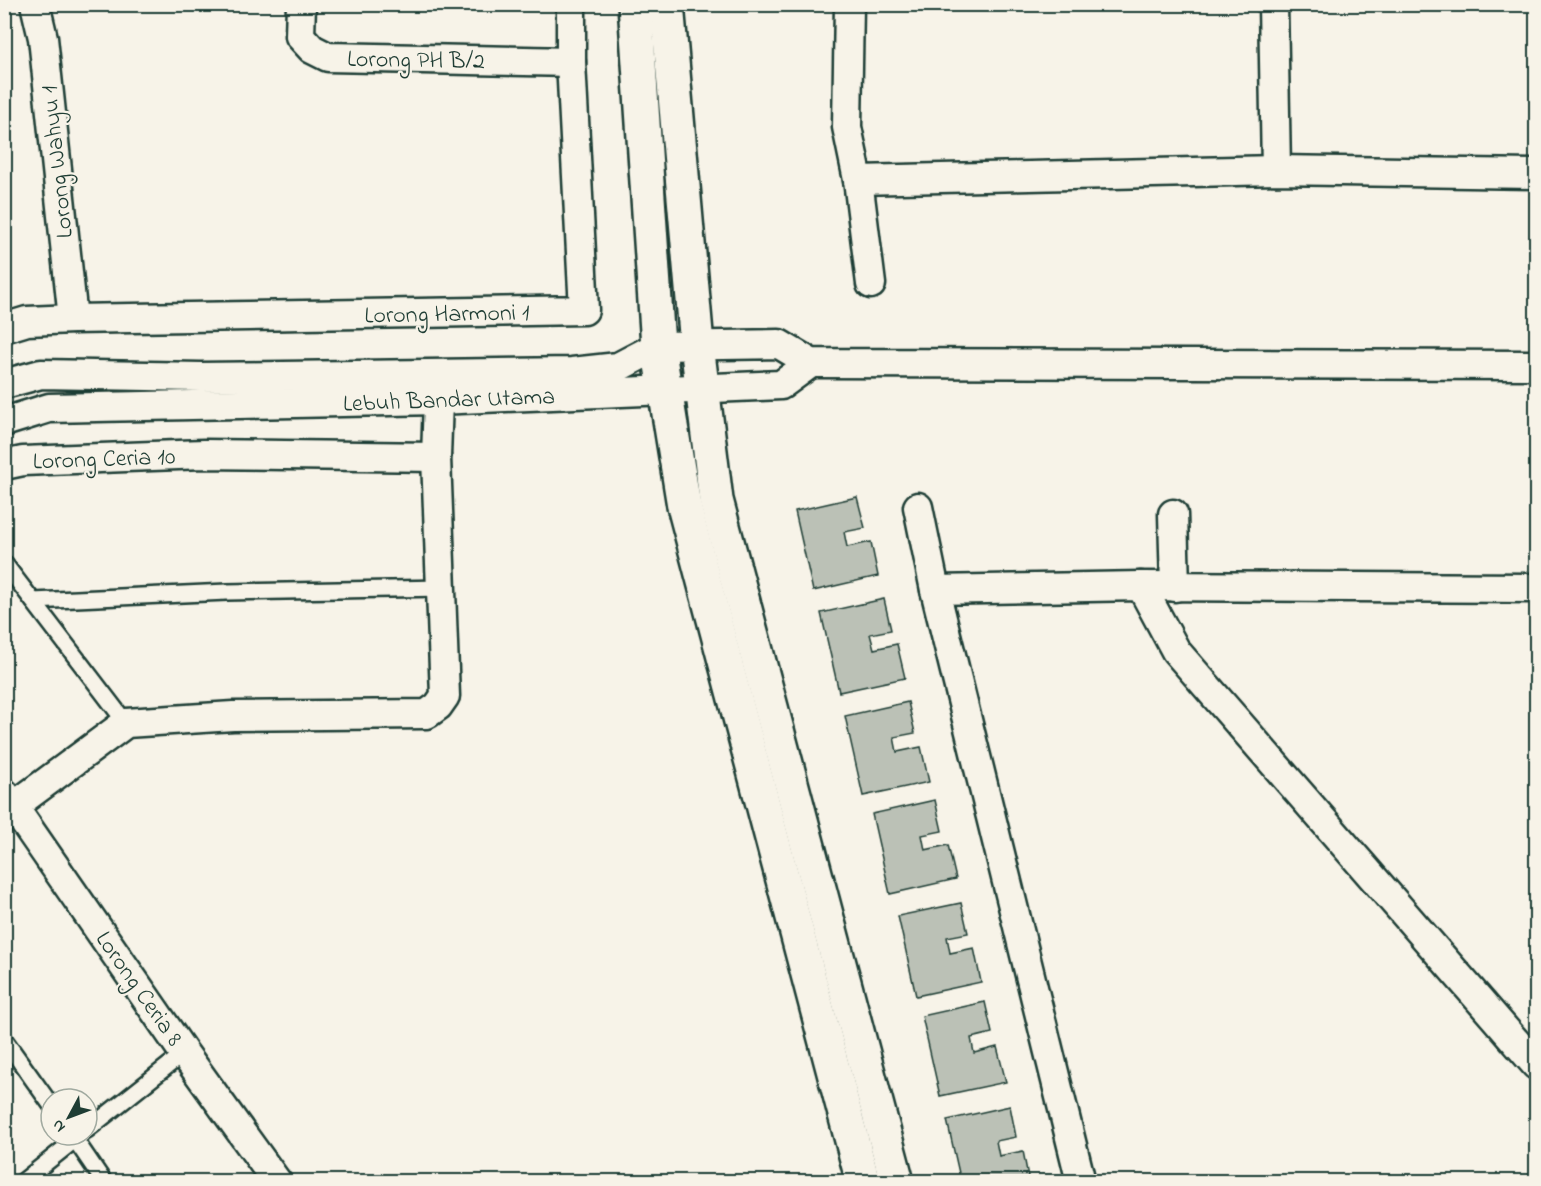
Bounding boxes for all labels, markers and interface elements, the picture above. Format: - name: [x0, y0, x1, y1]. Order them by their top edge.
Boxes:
- street label: Lorong PH B/2: [347, 43, 485, 80]
- street label: Lorong Wahyu 1: [33, 83, 85, 240]
- street label: Lorong Harmoni 1: [364, 297, 530, 334]
- street label: Lebuh Bandar Utama: [343, 380, 556, 423]
- street label: Lorong Ceria 10: [32, 441, 176, 480]
- street label: Lorong Ceria 8: [85, 925, 191, 1054]
- north arrow: [39, 1087, 99, 1147]
- text: N: [46, 1113, 72, 1137]

